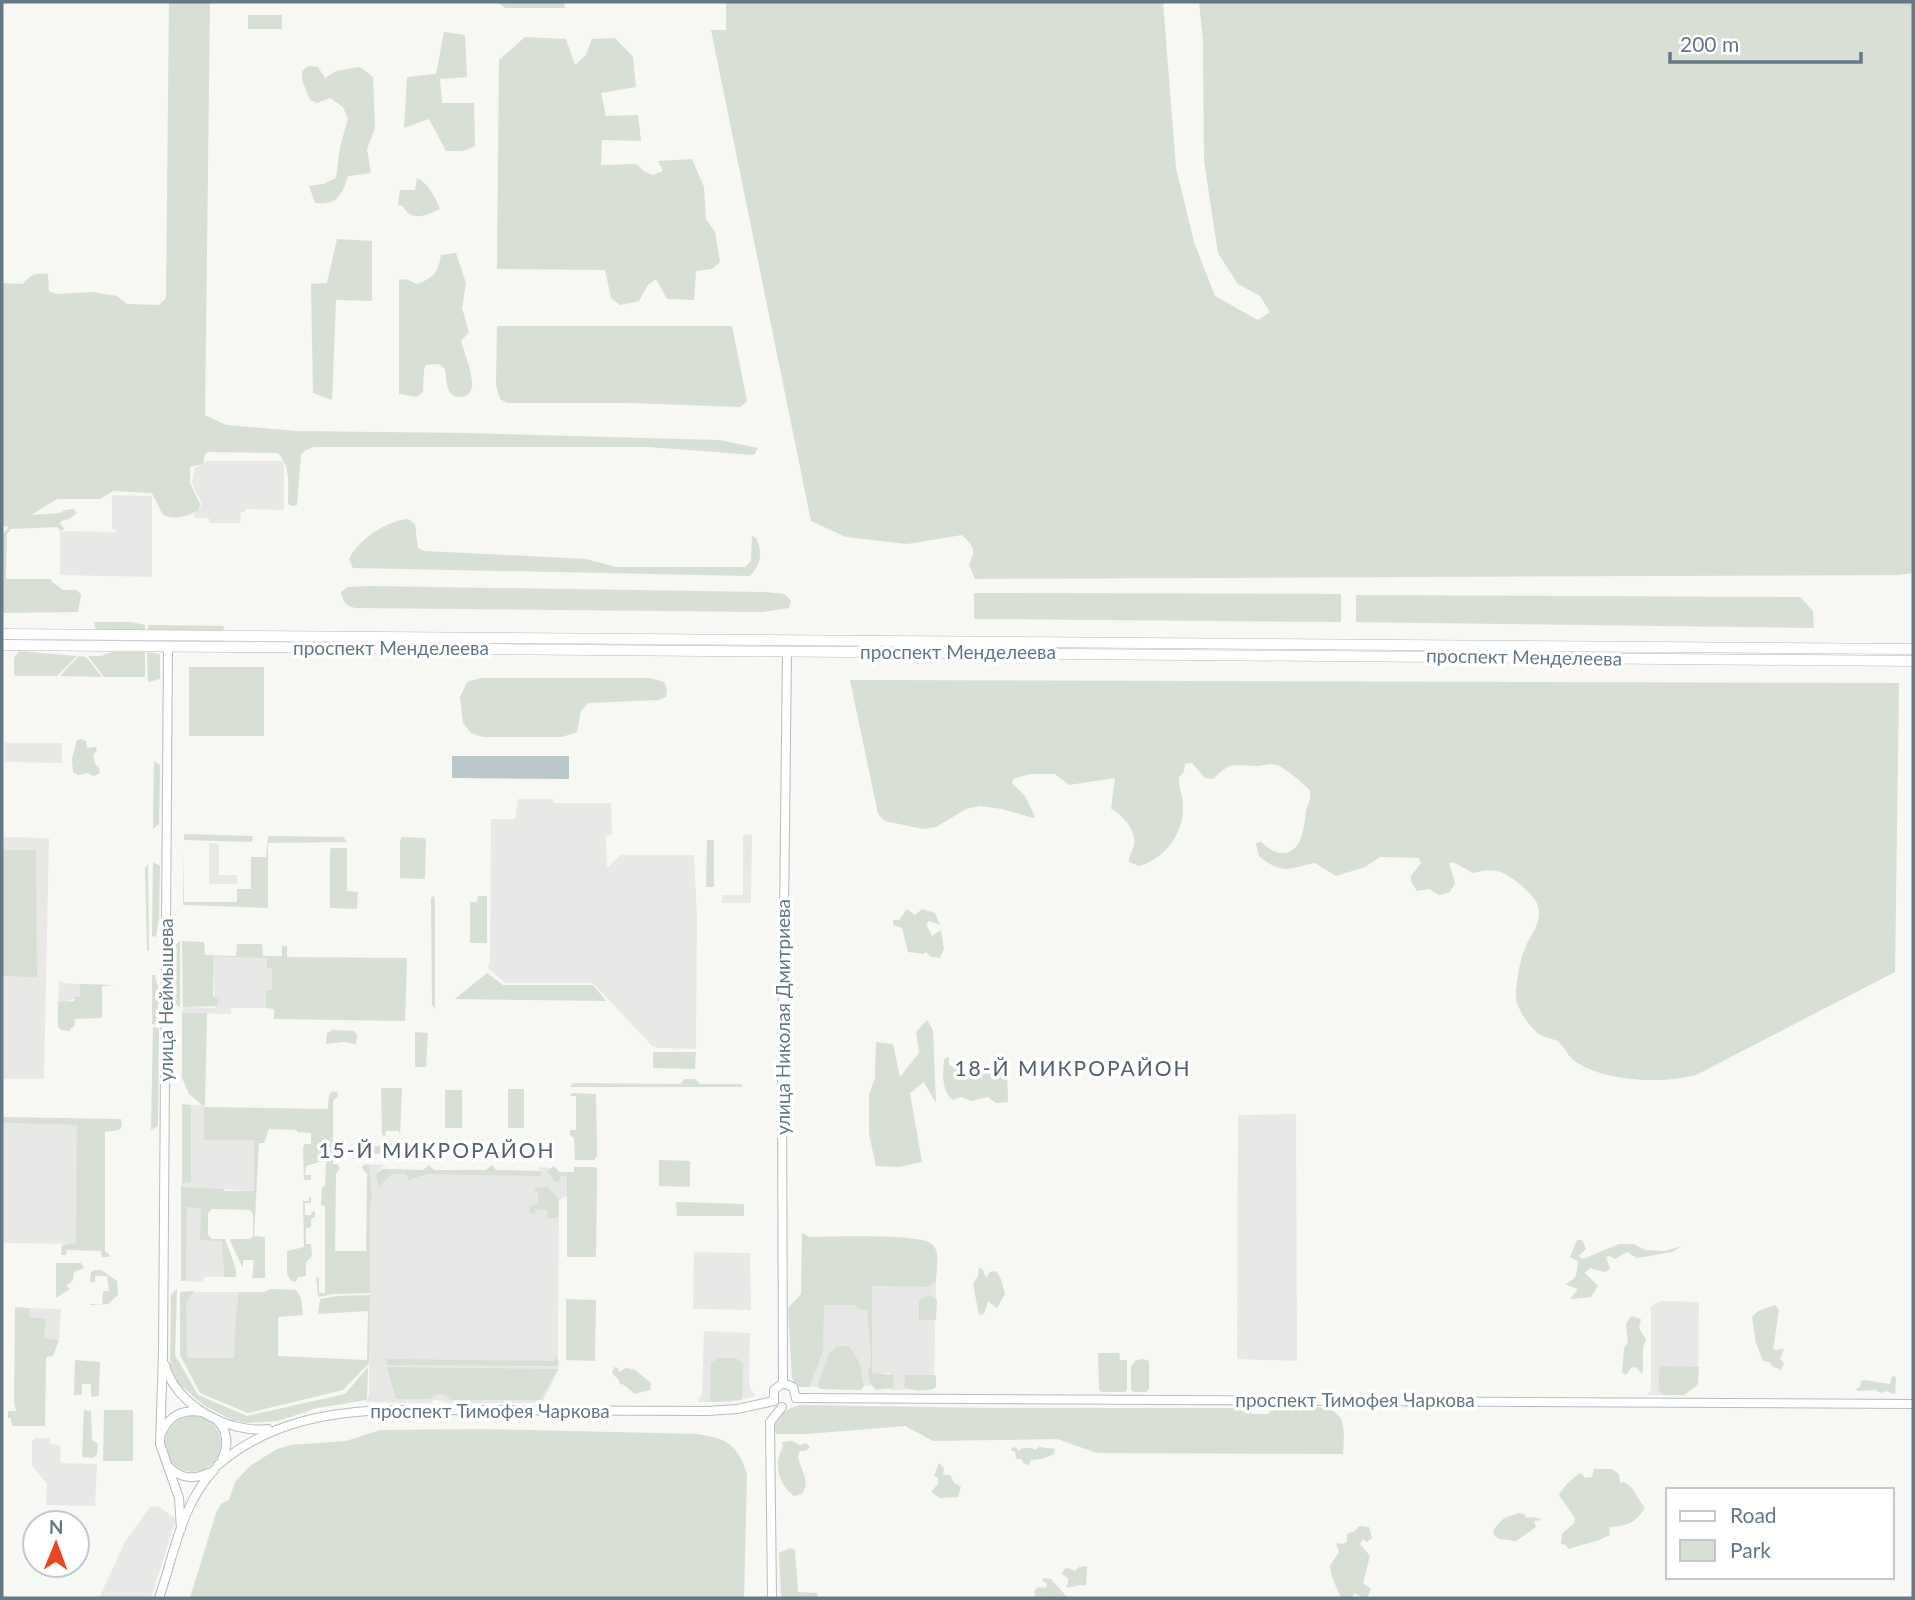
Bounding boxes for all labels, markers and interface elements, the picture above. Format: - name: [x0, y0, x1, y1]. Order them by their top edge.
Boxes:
- scale bar: [1670, 21, 1861, 65]
- text: 200 m: [1680, 31, 1739, 56]
- street label: проспект Менделеева: [293, 636, 489, 659]
- street label: проспект Менделеева: [860, 640, 1056, 663]
- street label: проспект Менделеева: [1426, 643, 1622, 670]
- street label: улица Николая Дмитриева: [771, 899, 794, 1135]
- street label: улица Неймышева: [154, 918, 177, 1082]
- district label: 18-Й МИКРОРАЙОН: [954, 1055, 1192, 1080]
- district label: 15-Й МИКРОРАЙОН: [318, 1137, 556, 1162]
- street label: проспект Тимофея Чаркова: [1235, 1388, 1475, 1411]
- street label: проспект Тимофея Чаркова: [370, 1399, 610, 1422]
- legend: [1666, 1488, 1894, 1579]
- text: Road: [1730, 1502, 1777, 1527]
- north arrow: [21, 1509, 91, 1579]
- text: N: [49, 1515, 64, 1538]
- text: Park: [1730, 1537, 1771, 1562]

